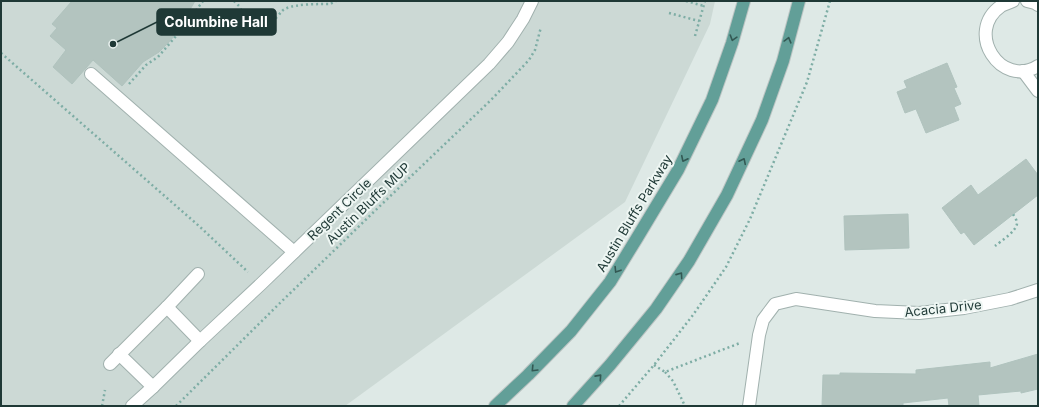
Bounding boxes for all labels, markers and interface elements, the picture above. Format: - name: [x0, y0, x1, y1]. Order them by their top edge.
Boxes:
- callout: Columbine Hall: [157, 9, 276, 35]
- text: Columbine Hall: [164, 13, 268, 30]
- one-way arrow: [729, 35, 738, 42]
- one-way arrow: [784, 37, 792, 43]
- street label: Austin Bluffs Parkway: [593, 152, 675, 274]
- one-way arrow: [681, 154, 689, 162]
- one-way arrow: [738, 158, 746, 166]
- street label: Austin Bluffs MUP: [323, 159, 413, 247]
- street label: Regent Circle: [304, 175, 374, 243]
- one-way arrow: [614, 266, 622, 273]
- one-way arrow: [675, 272, 683, 279]
- street label: Acacia Drive: [904, 296, 982, 320]
- one-way arrow: [531, 364, 538, 372]
- one-way arrow: [595, 374, 602, 382]

